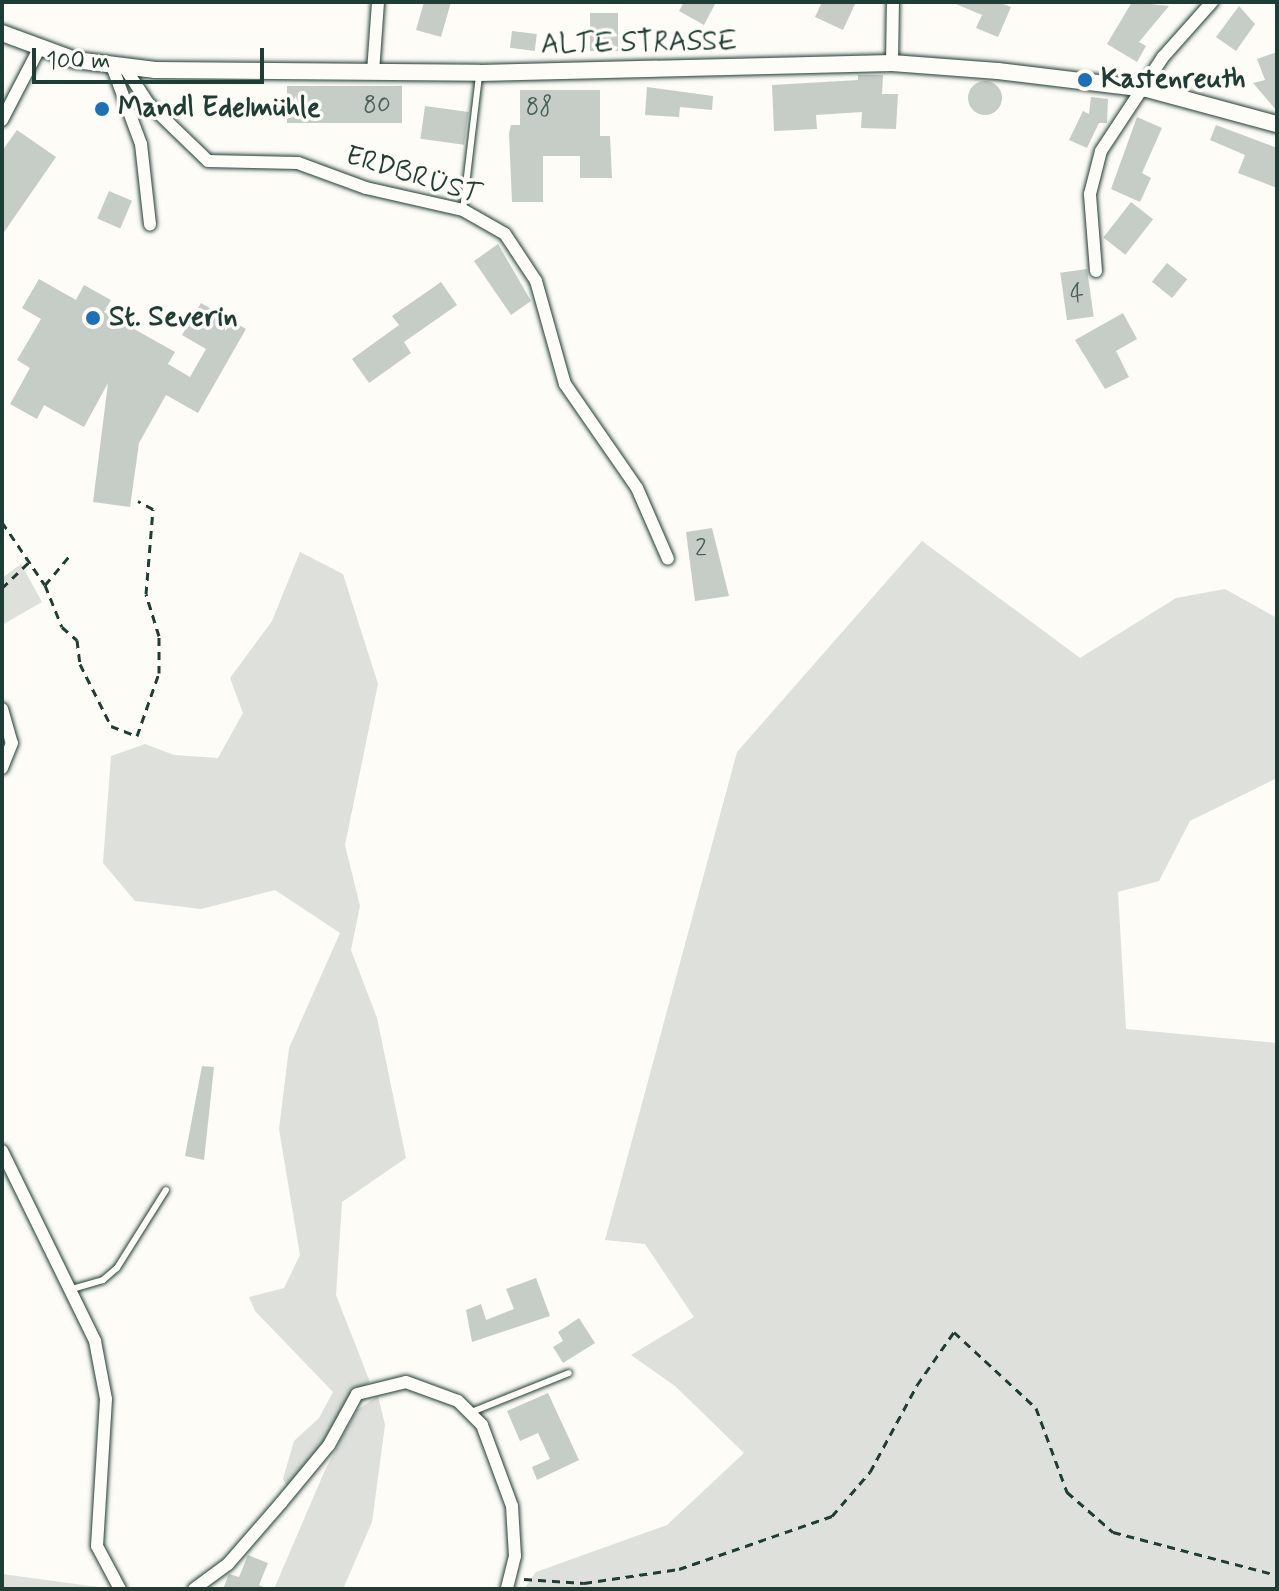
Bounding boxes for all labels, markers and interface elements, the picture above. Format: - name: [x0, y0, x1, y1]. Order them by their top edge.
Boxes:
- street label: ALTE STRASSE: [538, 25, 740, 63]
- scale bar: [36, 32, 268, 82]
- text: 100 m: [46, 46, 110, 77]
- place label: Kastenreuth: [1101, 63, 1246, 97]
- marker: Kastenreuth: [1076, 71, 1094, 89]
- place label: Mandl Edelmühle: [118, 92, 329, 126]
- house number: 80: [363, 92, 391, 120]
- house number: 88: [526, 94, 552, 122]
- marker: Mandl Edelmühle: [93, 100, 111, 118]
- street label: ERDBRÜST: [341, 139, 485, 213]
- house number: 4: [1070, 281, 1084, 309]
- place label: St. Severin: [109, 301, 238, 335]
- marker: St. Severin: [84, 309, 102, 327]
- house number: 2: [695, 535, 707, 563]

